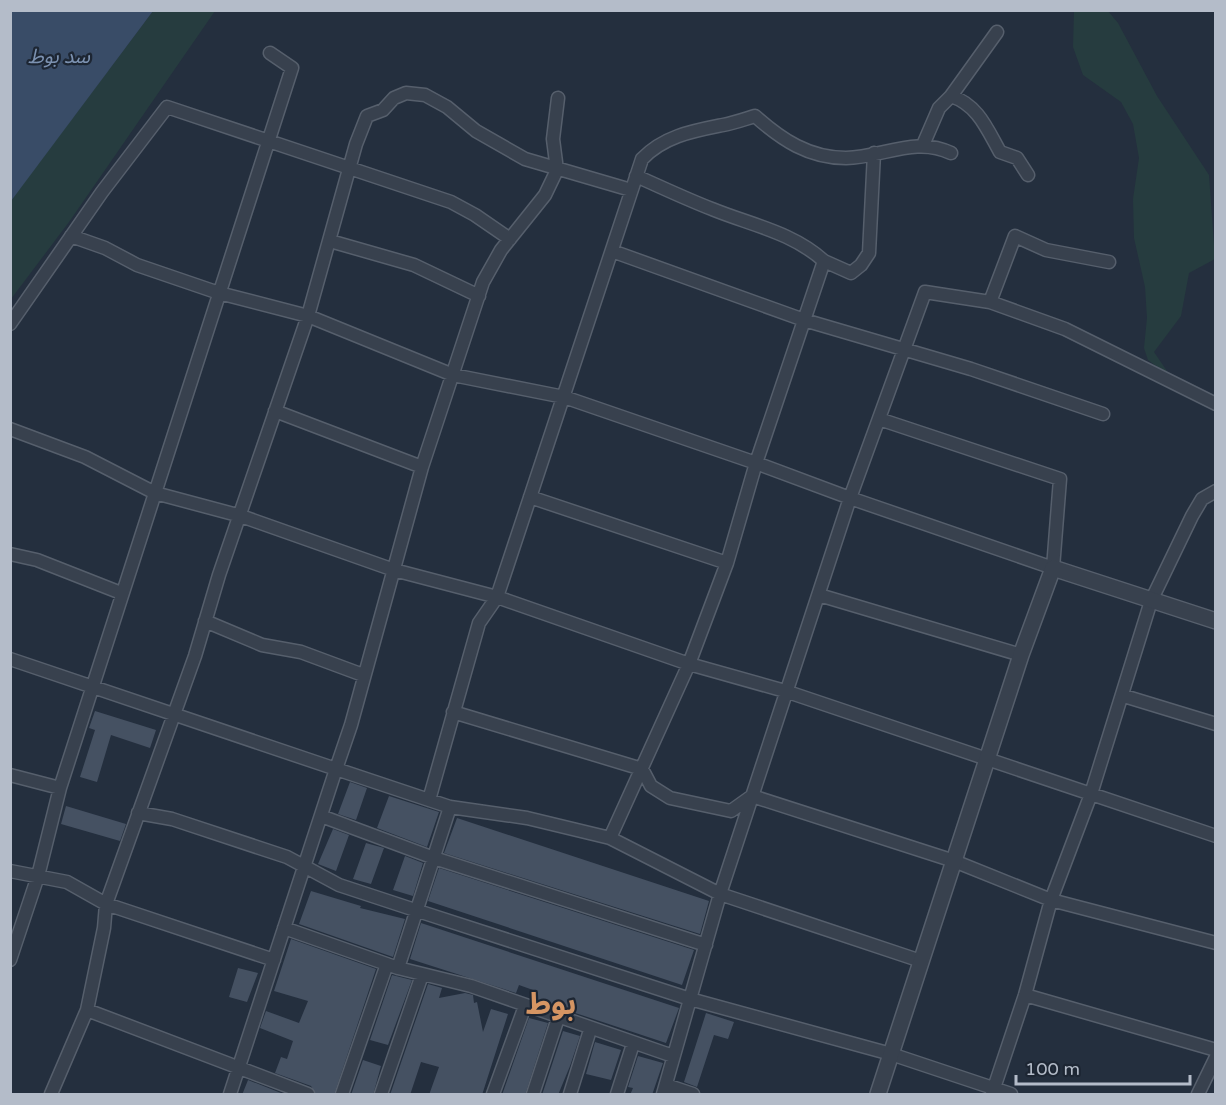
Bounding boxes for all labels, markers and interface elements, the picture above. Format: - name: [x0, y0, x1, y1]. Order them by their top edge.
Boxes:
- water label: سد بوط: [28, 45, 90, 69]
- district label: بوط: [526, 986, 576, 1023]
- scale bar: [1016, 1048, 1190, 1086]
- text: 100 m: [1025, 1058, 1080, 1080]

